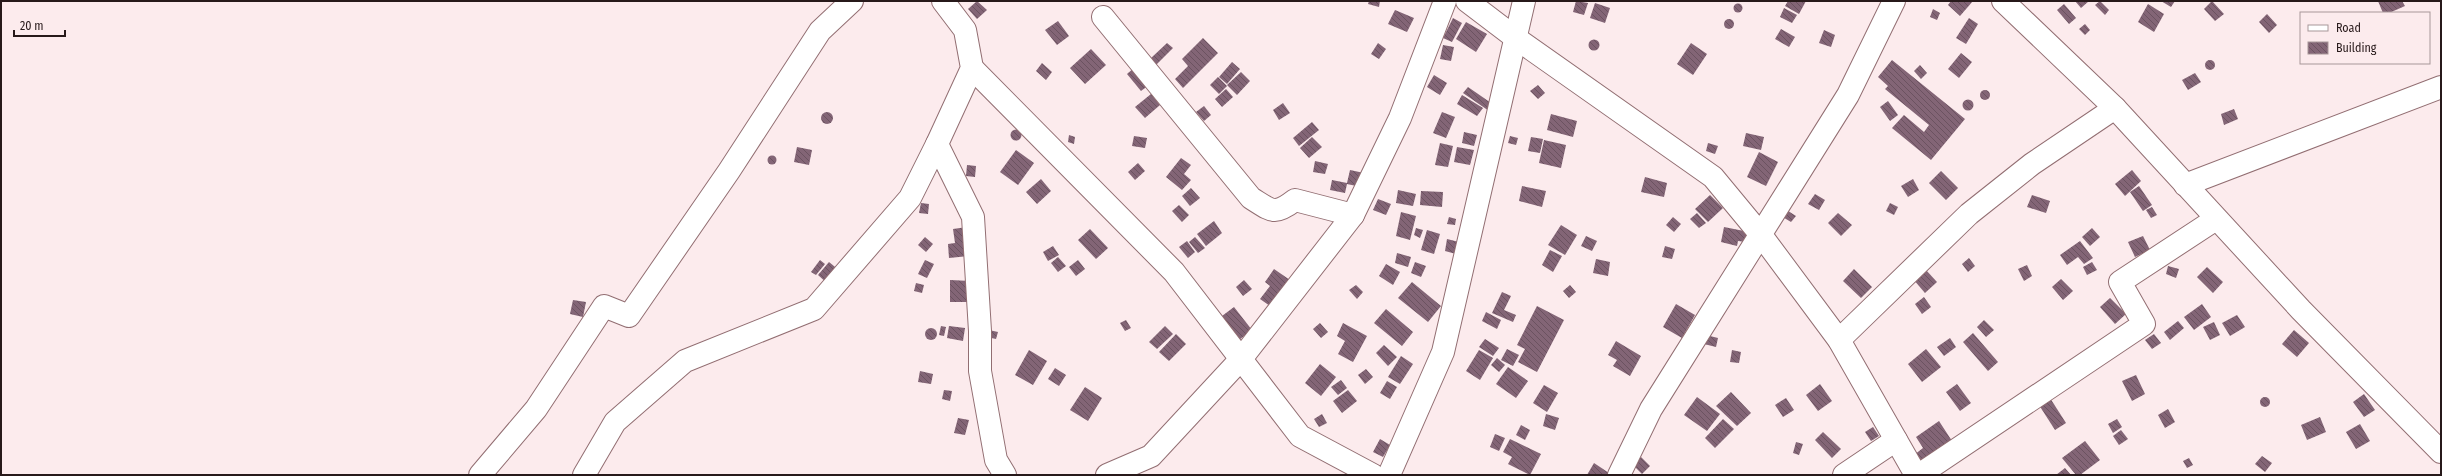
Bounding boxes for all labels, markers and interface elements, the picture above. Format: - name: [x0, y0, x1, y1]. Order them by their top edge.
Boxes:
- scale bar: [14, 12, 65, 38]
- legend: [2300, 12, 2430, 64]
- text: 20 m: [20, 19, 44, 33]
- text: Road: [2336, 21, 2361, 35]
- text: Building: [2336, 41, 2377, 55]

